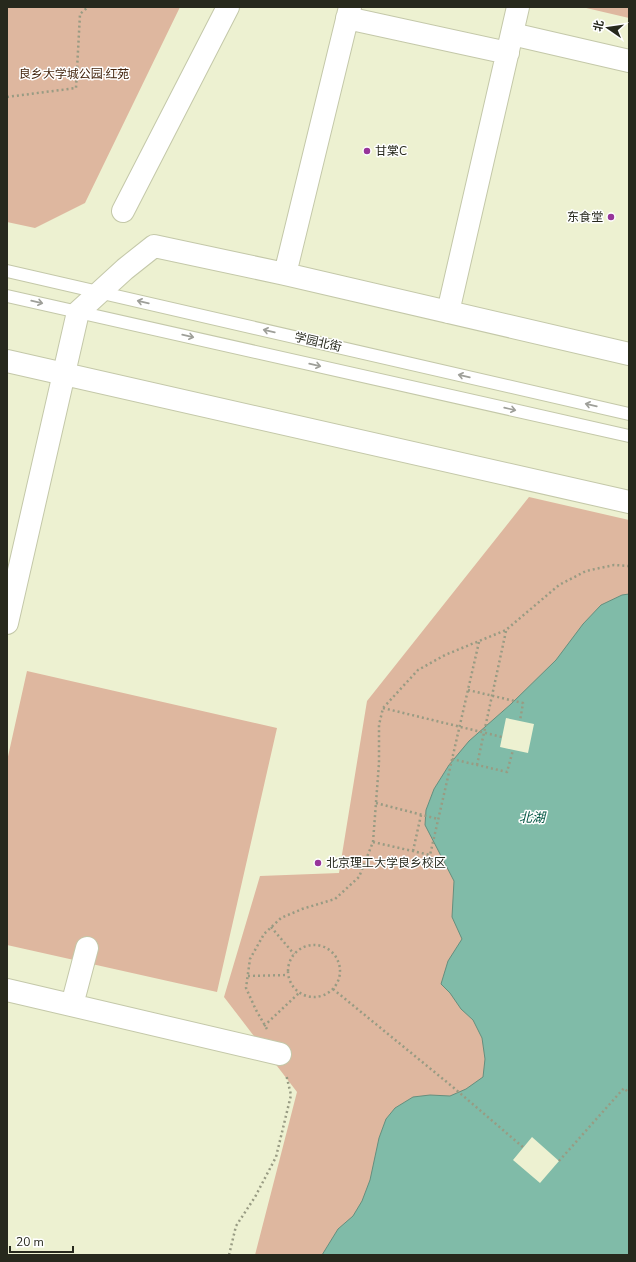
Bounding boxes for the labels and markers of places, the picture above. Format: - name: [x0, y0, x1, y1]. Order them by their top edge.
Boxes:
- place label: 甘棠C: [375, 143, 407, 159]
- marker: 甘棠C: [362, 146, 372, 156]
- place label: 东食堂: [567, 209, 603, 225]
- marker: 东食堂: [606, 212, 616, 222]
- place label: 北京理工大学良乡校区: [326, 855, 446, 871]
- marker: 北京理工大学良乡校区: [313, 858, 323, 868]

